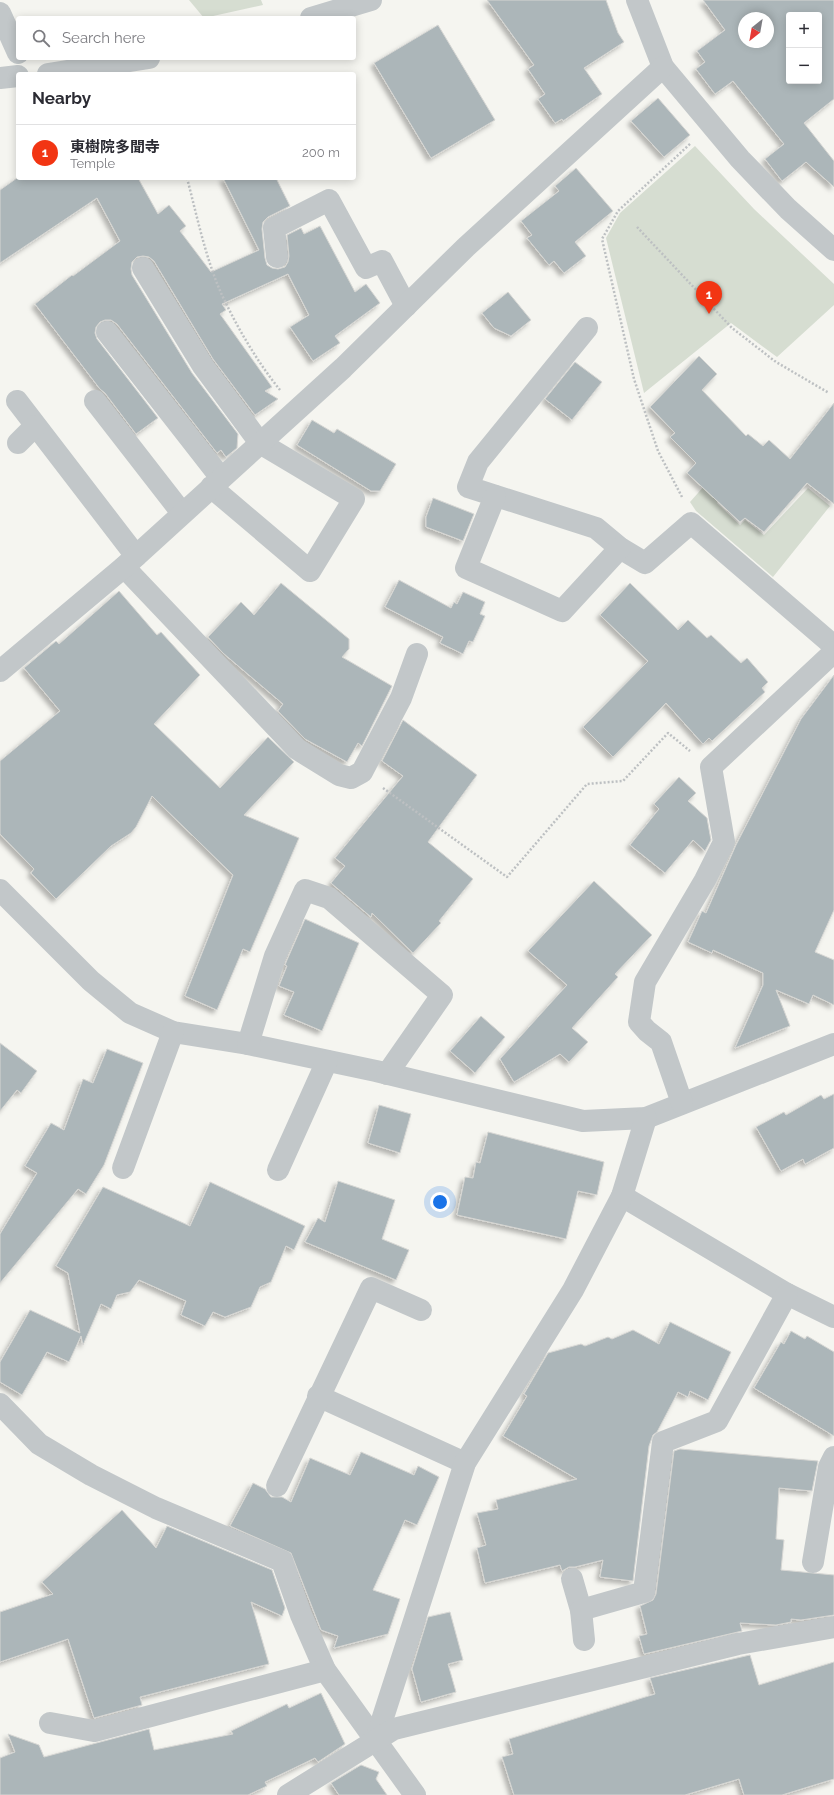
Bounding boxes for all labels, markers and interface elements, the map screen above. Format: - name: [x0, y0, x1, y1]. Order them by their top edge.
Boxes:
- north arrow: [738, 12, 774, 48]
- map controls: [786, 12, 822, 84]
- button: +: [786, 12, 822, 48]
- search box: [16, 16, 356, 60]
- icon: search: [30, 27, 52, 49]
- text: Search here: [62, 29, 145, 47]
- button: −: [786, 48, 822, 84]
- text: Nearby: [32, 88, 91, 108]
- text: 東樹院多聞寺: [70, 138, 160, 156]
- text: 1: [42, 145, 48, 160]
- text: 200 m: [302, 145, 340, 160]
- text: Temple: [70, 156, 115, 171]
- pin: 1: [696, 281, 722, 314]
- your location: [430, 1192, 450, 1212]

